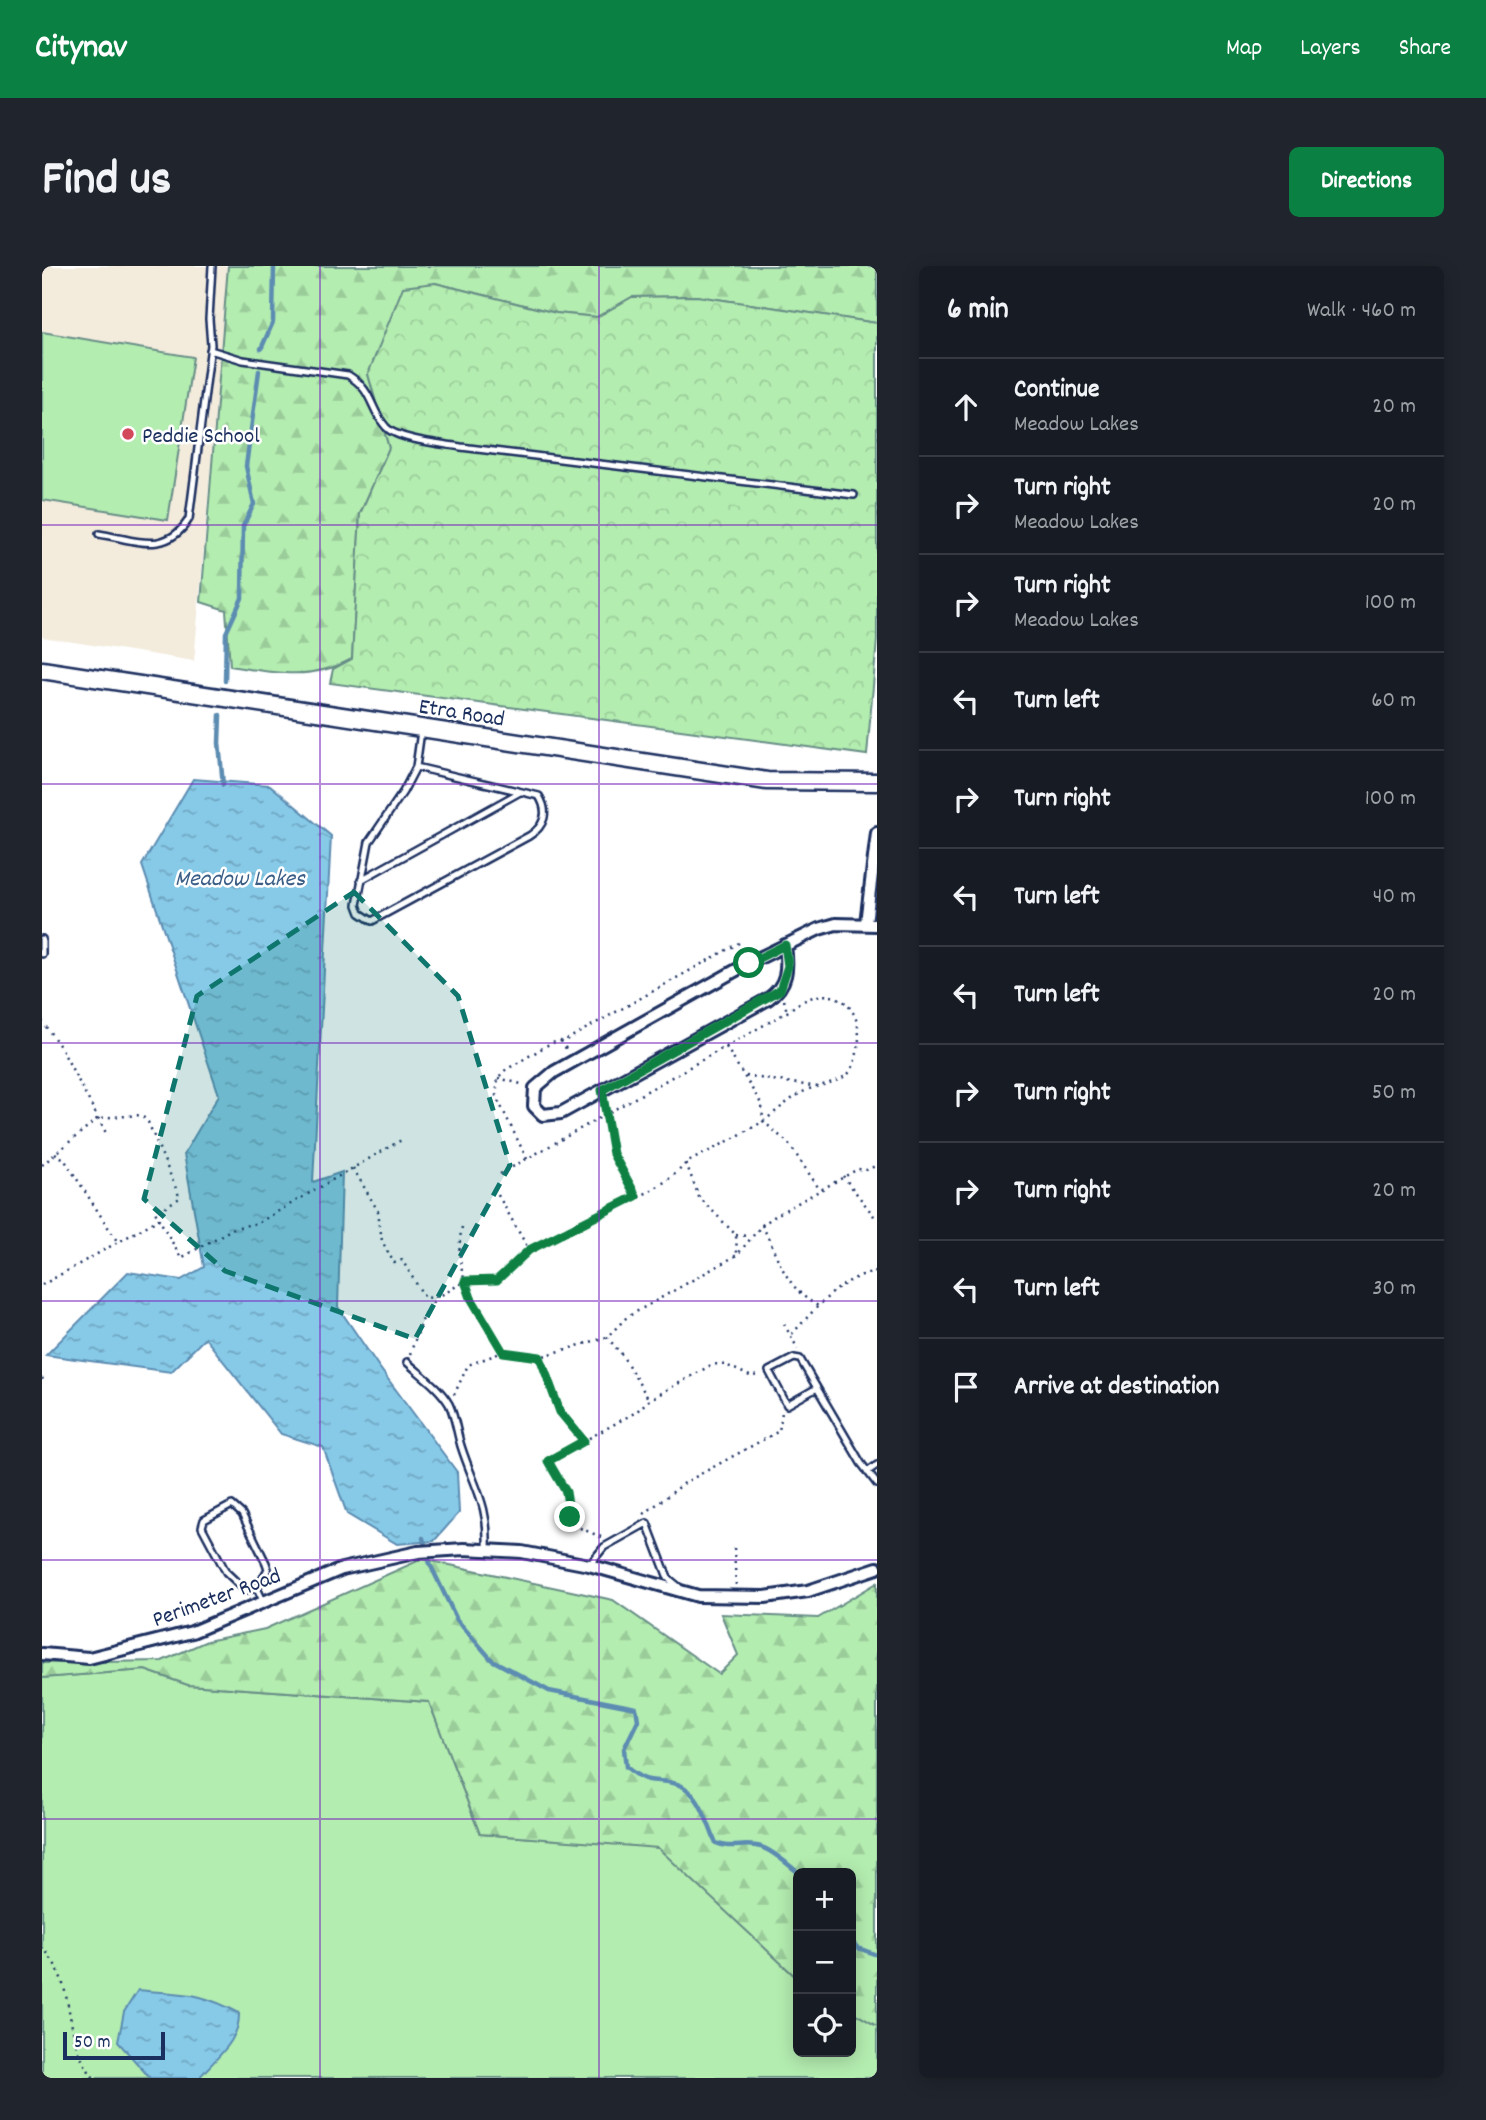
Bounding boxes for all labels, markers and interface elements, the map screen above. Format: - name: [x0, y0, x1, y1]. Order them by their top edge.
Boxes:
- text: Citynav: [35, 26, 127, 73]
- text: Map: [1226, 32, 1262, 66]
- text: Layers: [1300, 32, 1361, 66]
- text: Share: [1399, 32, 1451, 66]
- text: Find us: [42, 147, 171, 217]
- button: Directions: [1289, 147, 1444, 217]
- text: 6 min: [947, 290, 1009, 333]
- text: Walk · 460 m: [1307, 295, 1416, 328]
- text: Continue: [1014, 372, 1099, 409]
- icon: ahead: [947, 388, 985, 426]
- text: 20 m: [1372, 391, 1416, 424]
- text: Meadow Lakes: [1014, 409, 1139, 442]
- place label: Peddie School: [142, 421, 260, 454]
- marker: Peddie School: [120, 426, 136, 442]
- text: Turn right: [1014, 470, 1111, 507]
- icon: right: [947, 486, 985, 524]
- text: 20 m: [1372, 489, 1416, 522]
- text: Meadow Lakes: [1014, 507, 1139, 540]
- text: Turn right: [1014, 568, 1111, 605]
- icon: right: [947, 584, 985, 622]
- text: 100 m: [1365, 587, 1416, 620]
- text: Meadow Lakes: [1014, 605, 1139, 638]
- icon: left: [947, 682, 985, 720]
- text: Turn left: [1014, 683, 1100, 720]
- text: 60 m: [1371, 685, 1416, 718]
- street label: Etra Road: [416, 691, 507, 738]
- icon: right: [947, 780, 985, 818]
- text: Turn right: [1014, 781, 1111, 818]
- text: 100 m: [1365, 783, 1416, 816]
- water label: Meadow Lakes: [175, 863, 306, 897]
- icon: left: [947, 878, 985, 916]
- text: Turn left: [1014, 879, 1100, 916]
- text: 40 m: [1373, 881, 1416, 914]
- route start: [733, 947, 764, 978]
- icon: left: [947, 976, 985, 1014]
- text: Turn left: [1014, 977, 1100, 1014]
- text: 20 m: [1372, 979, 1416, 1012]
- icon: right: [947, 1074, 985, 1112]
- text: Turn right: [1014, 1075, 1111, 1112]
- text: 50 m: [1372, 1077, 1416, 1110]
- icon: right: [947, 1172, 985, 1210]
- text: Turn right: [1014, 1173, 1111, 1210]
- text: 20 m: [1372, 1175, 1416, 1208]
- icon: left: [947, 1270, 985, 1308]
- text: Turn left: [1014, 1271, 1100, 1308]
- text: 30 m: [1372, 1273, 1416, 1306]
- icon: arrive: [947, 1368, 985, 1406]
- text: Arrive at destination: [1014, 1369, 1219, 1406]
- route end: [554, 1501, 585, 1532]
- street label: Perimeter Road: [148, 1561, 286, 1638]
- map controls: [793, 1868, 856, 2057]
- button: +: [793, 1868, 856, 1931]
- button: −: [793, 1931, 856, 1994]
- button: locate: [793, 1994, 856, 2057]
- scale bar: [63, 2029, 164, 2061]
- text: 50 m: [74, 2030, 111, 2057]

